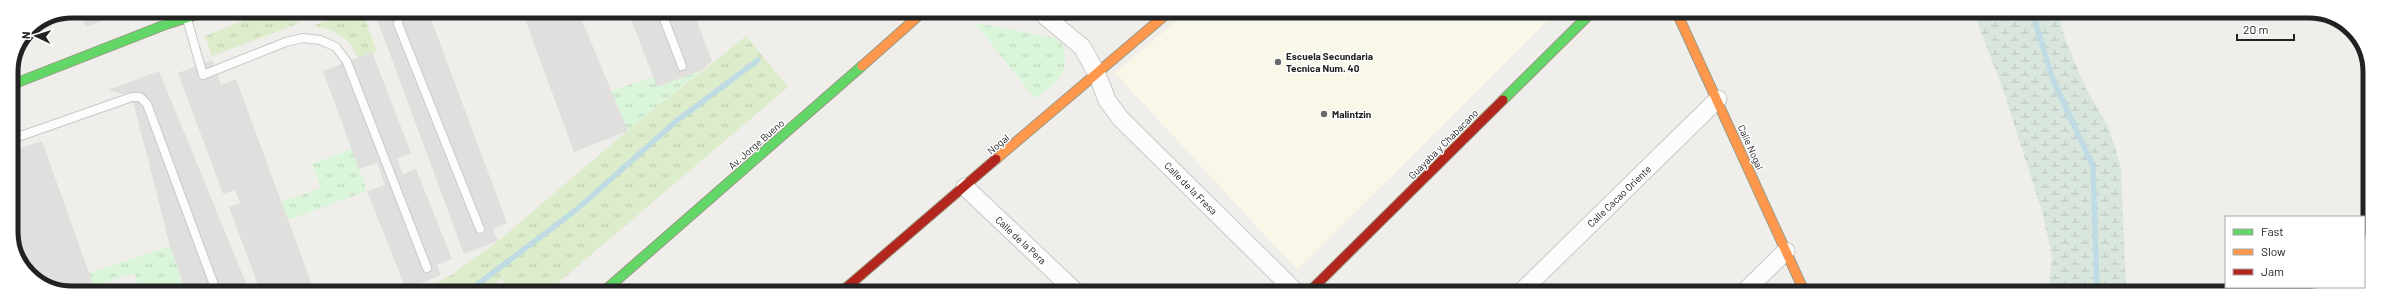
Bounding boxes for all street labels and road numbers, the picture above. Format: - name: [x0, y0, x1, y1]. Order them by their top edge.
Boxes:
- street label: Guayaba y Chabacano: [1406, 107, 1480, 181]
- street label: Av. Jorge Bueno: [726, 117, 786, 171]
- street label: Calle Nogal: [1736, 123, 1766, 171]
- street label: Nogal: [985, 131, 1011, 157]
- street label: Calle de la Fresa: [1162, 159, 1220, 217]
- street label: Calle Cacao Oriente: [1585, 163, 1653, 229]
- street label: Calle de la Pera: [993, 213, 1049, 267]

